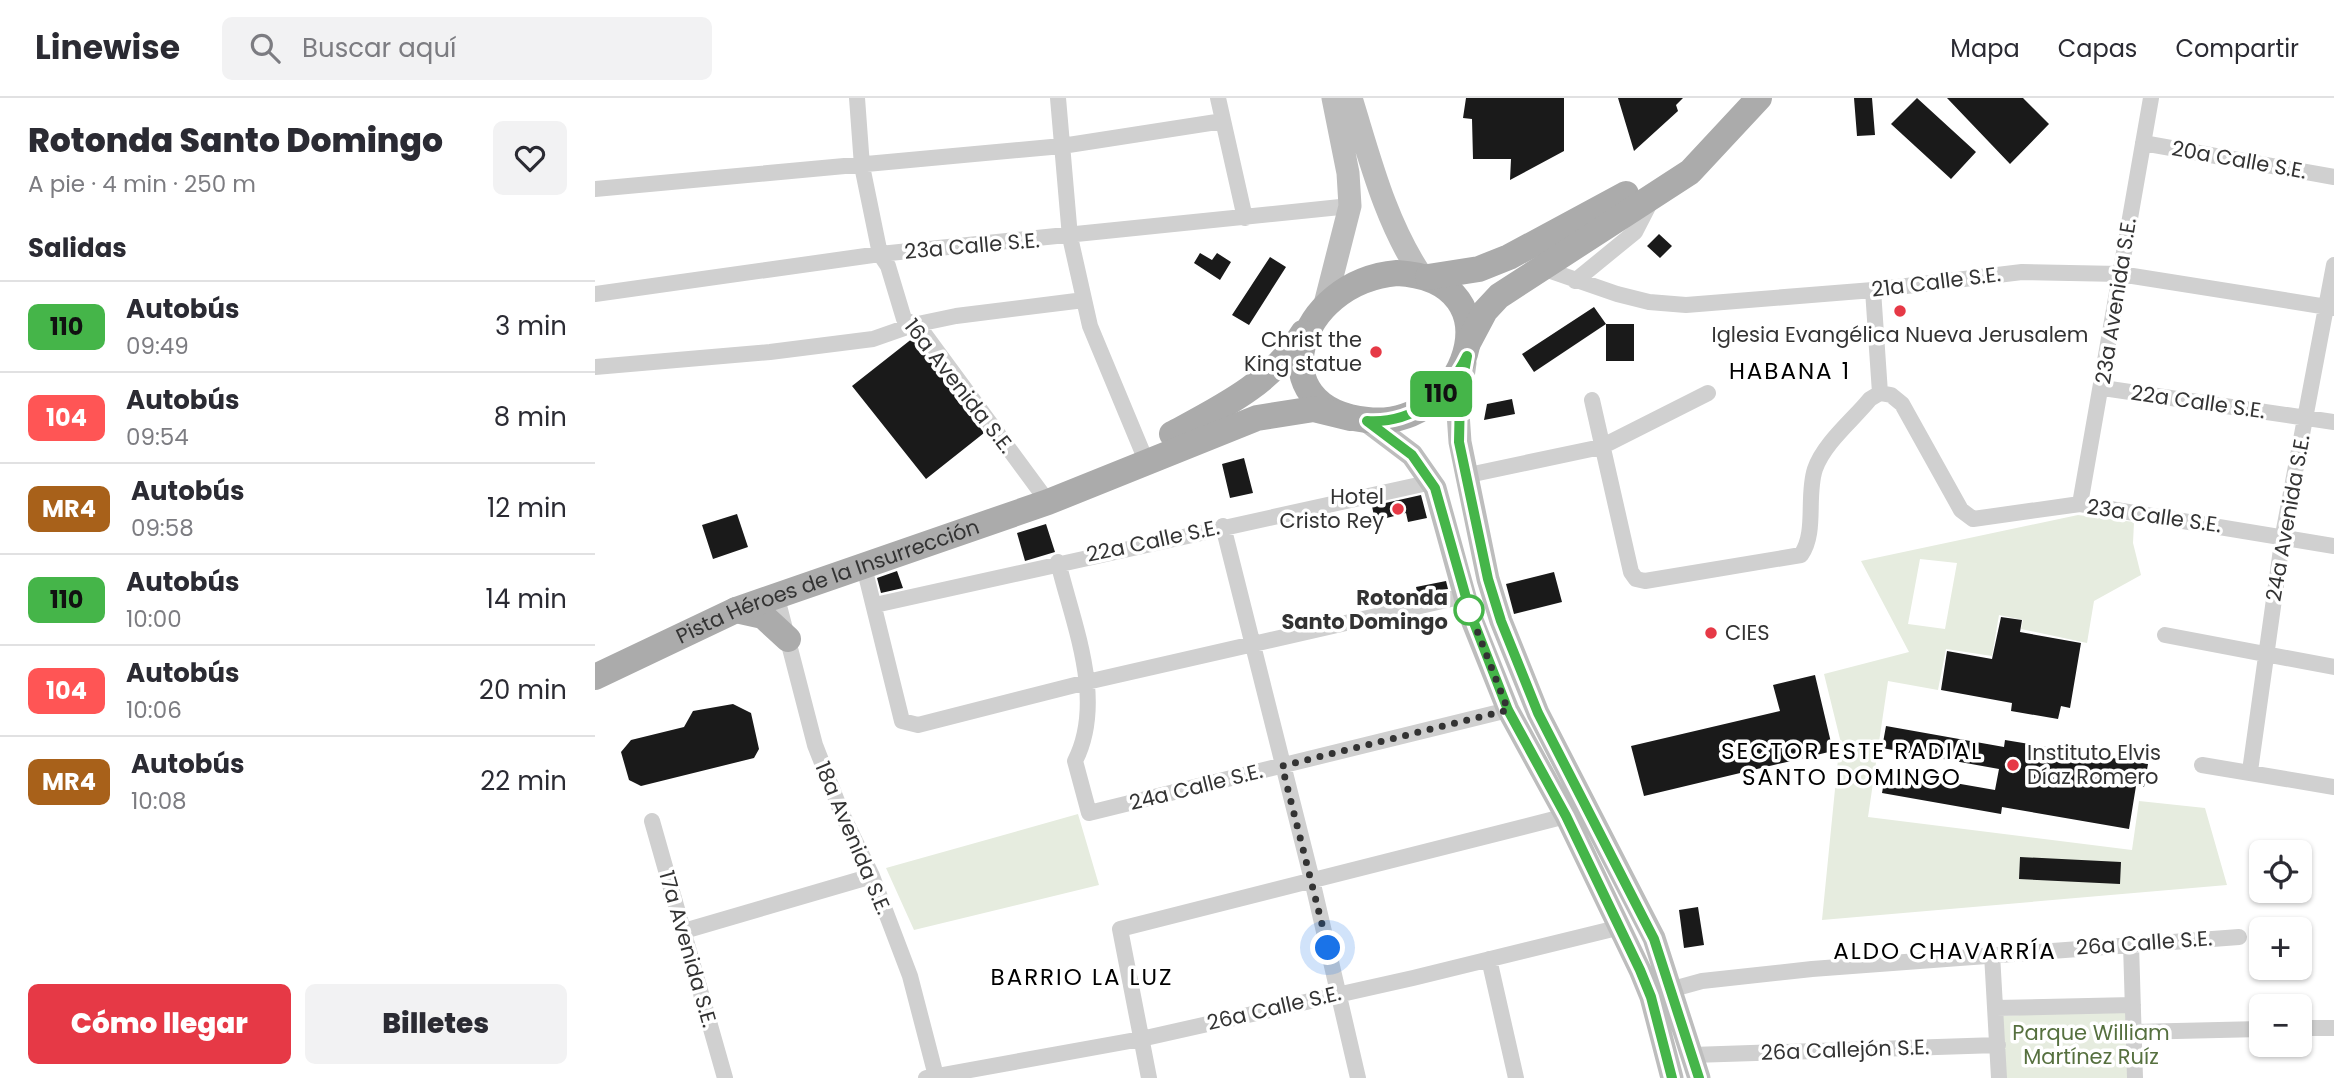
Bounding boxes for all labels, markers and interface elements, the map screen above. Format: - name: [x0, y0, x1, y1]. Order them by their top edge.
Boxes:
- search box: [222, 17, 712, 80]
- text: Linewise: [35, 24, 180, 71]
- icon: search: [246, 29, 284, 67]
- text: Buscar aquí: [302, 30, 456, 66]
- text: Mapa: [1950, 32, 2020, 65]
- text: Capas: [2058, 32, 2137, 65]
- text: Compartir: [2175, 32, 2299, 65]
- text: Rotonda Santo Domingo: [28, 117, 443, 164]
- button: heart: [493, 121, 567, 195]
- street label: 20a Calle S.E.: [2169, 133, 2309, 186]
- text: A pie · 4 min · 250 m: [28, 168, 256, 200]
- street label: 23a Avenida S.E.: [2088, 216, 2143, 386]
- street label: 23a Calle S.E.: [903, 225, 1041, 266]
- text: Salidas: [28, 230, 127, 266]
- street label: 21a Calle S.E.: [1870, 259, 2002, 304]
- text: Autobús: [126, 291, 240, 327]
- marker: Iglesia Evangélica Nueva Jerusalem: [1892, 303, 1908, 319]
- text: 3 min: [495, 308, 567, 344]
- text: 110: [50, 310, 83, 343]
- street label: 16a Avenida S.E.: [898, 312, 1021, 459]
- place label: Iglesia Evangélica Nueva Jerusalem: [1712, 320, 2088, 349]
- place label: Christ the King statue: [1244, 325, 1362, 378]
- text: 09:49: [126, 330, 189, 362]
- marker: Christ the King statue: [1368, 344, 1384, 360]
- district label: HABANA 1: [1729, 355, 1851, 387]
- line badge: 110: [1401, 371, 1481, 417]
- text: 110: [1424, 377, 1458, 410]
- street label: 22a Calle S.E.: [2129, 378, 2267, 425]
- text: Autobús: [126, 382, 240, 418]
- text: 8 min: [494, 399, 567, 435]
- text: 104: [46, 401, 87, 434]
- text: 09:54: [126, 421, 189, 453]
- street label: 24a Avenida S.E.: [2259, 432, 2316, 603]
- text: Autobús: [131, 473, 244, 509]
- place label: Hotel Cristo Rey: [1280, 482, 1384, 535]
- text: 12 min: [487, 490, 567, 526]
- text: MR4: [42, 492, 96, 525]
- street label: 23a Calle S.E.: [2085, 492, 2223, 539]
- marker: Hotel Cristo Rey: [1390, 501, 1406, 517]
- text: 09:58: [131, 512, 194, 544]
- street label: Pista Héroes de la Insurrección: [671, 512, 983, 650]
- street label: 22a Calle S.E.: [1084, 512, 1222, 569]
- text: Autobús: [126, 564, 240, 600]
- text: 14 min: [486, 581, 567, 617]
- text: 110: [50, 583, 83, 616]
- place label: Rotonda Santo Domingo: [1281, 583, 1448, 636]
- marker: Rotonda Santo Domingo: [1454, 595, 1484, 625]
- text: 10:00: [126, 603, 182, 635]
- place label: CIES: [1725, 618, 1769, 647]
- marker: CIES: [1703, 625, 1719, 641]
- text: Autobús: [126, 655, 240, 691]
- text: 20 min: [479, 672, 567, 708]
- text: 104: [46, 674, 87, 707]
- text: 10:06: [126, 694, 182, 726]
- district label: SECTOR ESTE RADIAL SANTO DOMINGO: [1721, 735, 1983, 793]
- place label: Instituto Elvis Díaz Romero: [2027, 738, 2161, 791]
- text: Autobús: [131, 746, 244, 782]
- street label: 24a Calle S.E.: [1126, 756, 1266, 817]
- street label: 18a Avenida S.E.: [808, 757, 899, 919]
- marker: Instituto Elvis Díaz Romero: [2005, 757, 2021, 773]
- text: 22 min: [480, 763, 567, 799]
- text: MR4: [42, 765, 96, 798]
- text: 10:08: [131, 785, 187, 817]
- map controls: [2249, 840, 2312, 1057]
- button: locate: [2249, 840, 2312, 903]
- street label: 17a Avenida S.E.: [652, 867, 725, 1030]
- button: +: [2249, 917, 2312, 980]
- street label: 26a Calle S.E.: [2075, 923, 2213, 962]
- your location: [1310, 930, 1345, 965]
- district label: ALDO CHAVARRÍA: [1833, 935, 2057, 967]
- district label: BARRIO LA LUZ: [991, 961, 1173, 993]
- street label: 26a Calle S.E.: [1204, 978, 1344, 1037]
- button: Cómo llegar: [28, 984, 291, 1064]
- button: Billetes: [305, 984, 567, 1064]
- button: −: [2249, 994, 2312, 1057]
- park label: Parque William Martínez Ruíz: [2012, 1018, 2170, 1071]
- street label: 26a Callejón S.E.: [1760, 1032, 1930, 1067]

